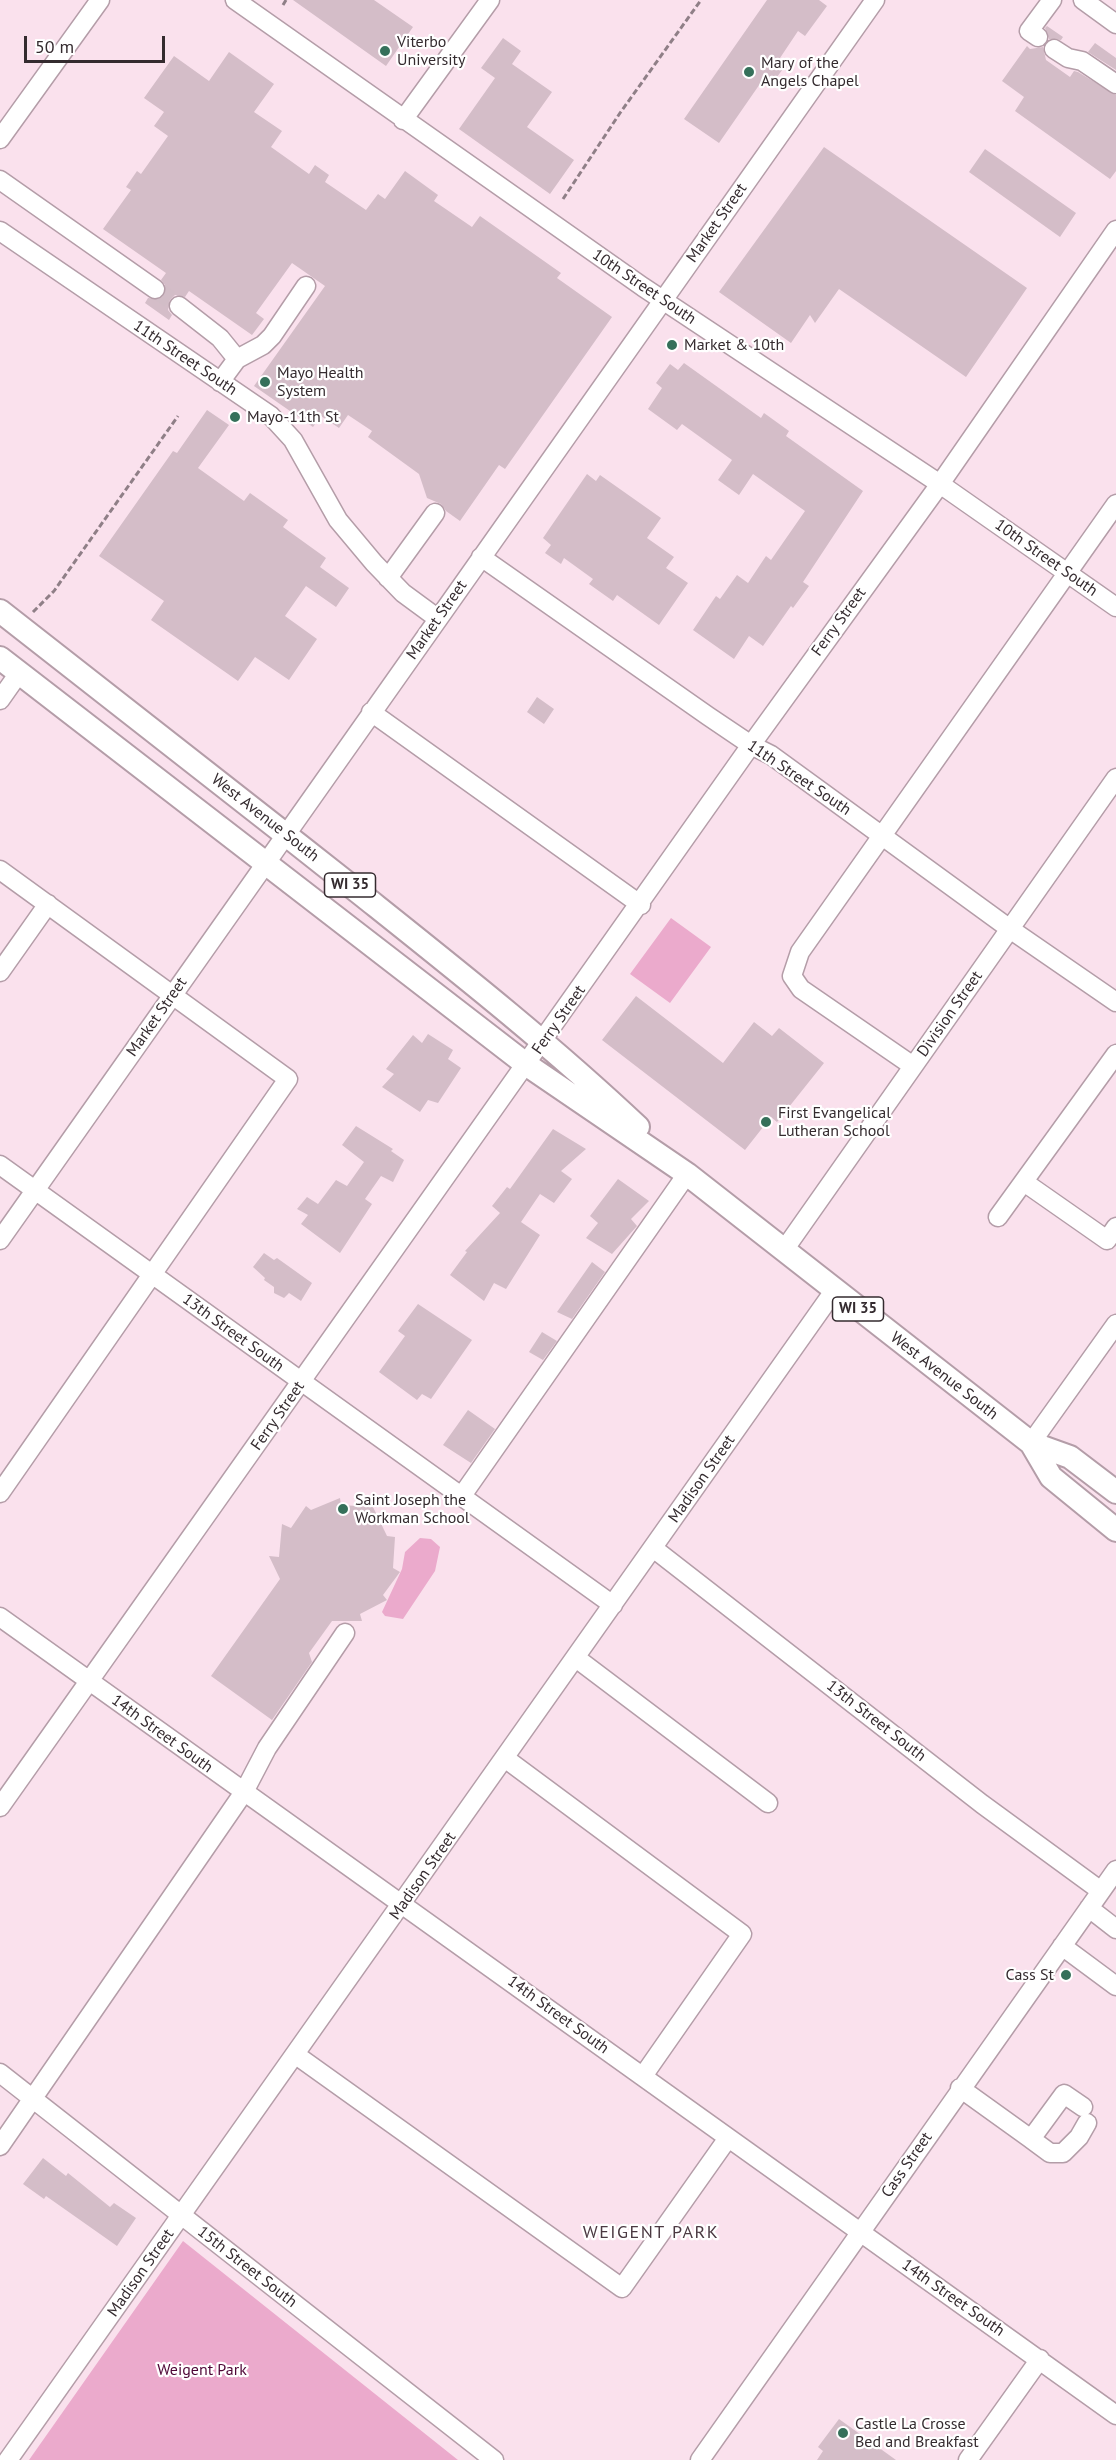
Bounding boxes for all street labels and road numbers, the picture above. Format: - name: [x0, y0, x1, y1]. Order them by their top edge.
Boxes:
- street label: Market Street: [683, 180, 751, 266]
- street label: 10th Street South: [589, 245, 699, 329]
- street label: 11th Street South: [130, 316, 240, 400]
- street label: 10th Street South: [991, 515, 1101, 601]
- street label: Market Street: [403, 577, 471, 663]
- street label: Ferry Street: [808, 584, 870, 660]
- street label: 11th Street South: [744, 736, 854, 820]
- street label: West Avenue South: [207, 770, 323, 866]
- road number: WI 35: [324, 873, 376, 897]
- street label: Division Street: [913, 967, 987, 1061]
- street label: Market Street: [123, 974, 191, 1060]
- street label: Ferry Street: [528, 982, 590, 1058]
- street label: 13th Street South: [178, 1290, 288, 1376]
- road number: WI 35: [832, 1297, 884, 1321]
- street label: West Avenue South: [886, 1328, 1002, 1424]
- street label: Ferry Street: [247, 1378, 309, 1454]
- street label: Madison Street: [665, 1431, 739, 1527]
- street label: 13th Street South: [822, 1676, 930, 1766]
- street label: 14th Street South: [107, 1691, 217, 1777]
- street label: Madison Street: [386, 1828, 460, 1924]
- street label: 14th Street South: [503, 1972, 613, 2058]
- street label: Cass Street: [878, 2129, 936, 2201]
- street label: 15th Street South: [193, 2222, 301, 2312]
- street label: Madison Street: [104, 2225, 178, 2321]
- street label: 14th Street South: [898, 2255, 1008, 2341]

